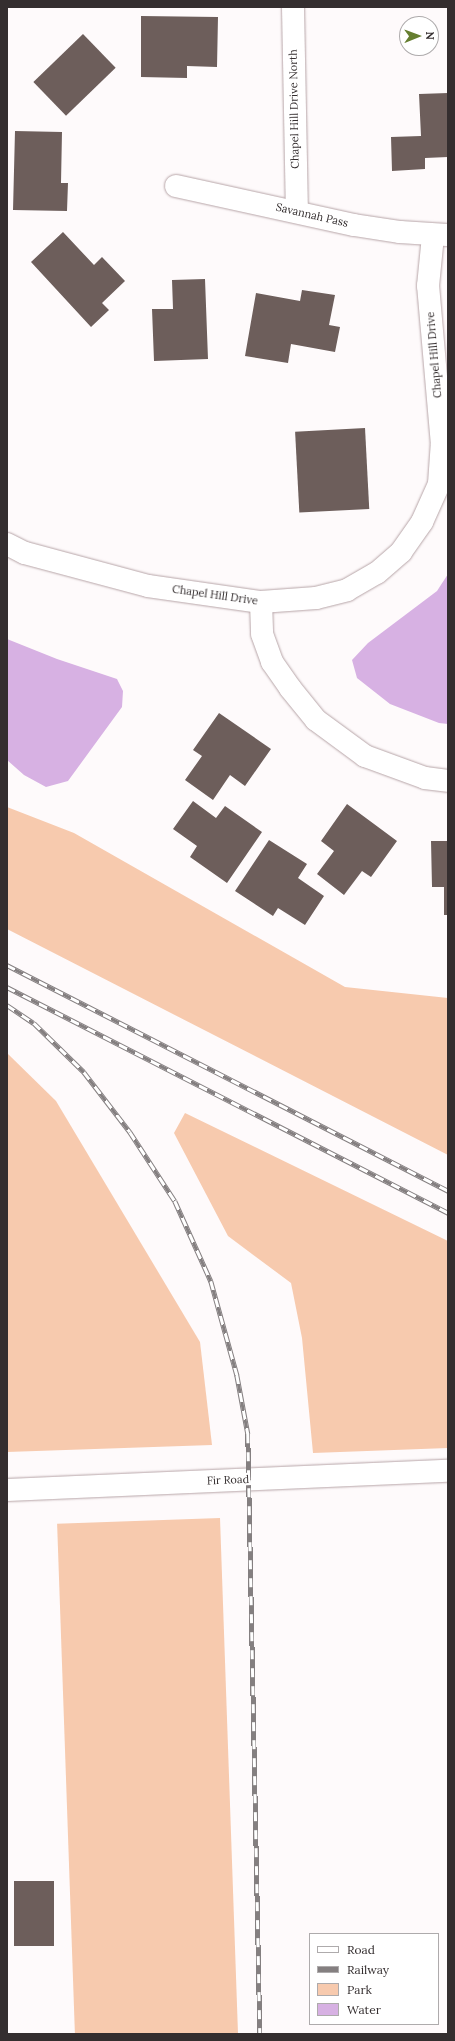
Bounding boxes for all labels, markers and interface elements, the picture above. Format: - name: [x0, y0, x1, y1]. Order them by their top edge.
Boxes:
- north arrow: [399, 16, 439, 56]
- text: N: [423, 31, 437, 40]
- street label: Chapel Hill Drive North: [286, 49, 302, 169]
- street label: Savannah Pass: [275, 200, 349, 230]
- street label: Chapel Hill Drive: [424, 311, 444, 399]
- street label: Chapel Hill Drive: [171, 582, 259, 608]
- street label: Fir Road: [207, 1473, 249, 1487]
- legend: [309, 1933, 439, 2025]
- text: Road: [347, 1942, 375, 1957]
- text: Railway: [347, 1962, 389, 1977]
- text: Park: [347, 1982, 372, 1997]
- text: Water: [347, 2002, 381, 2017]

